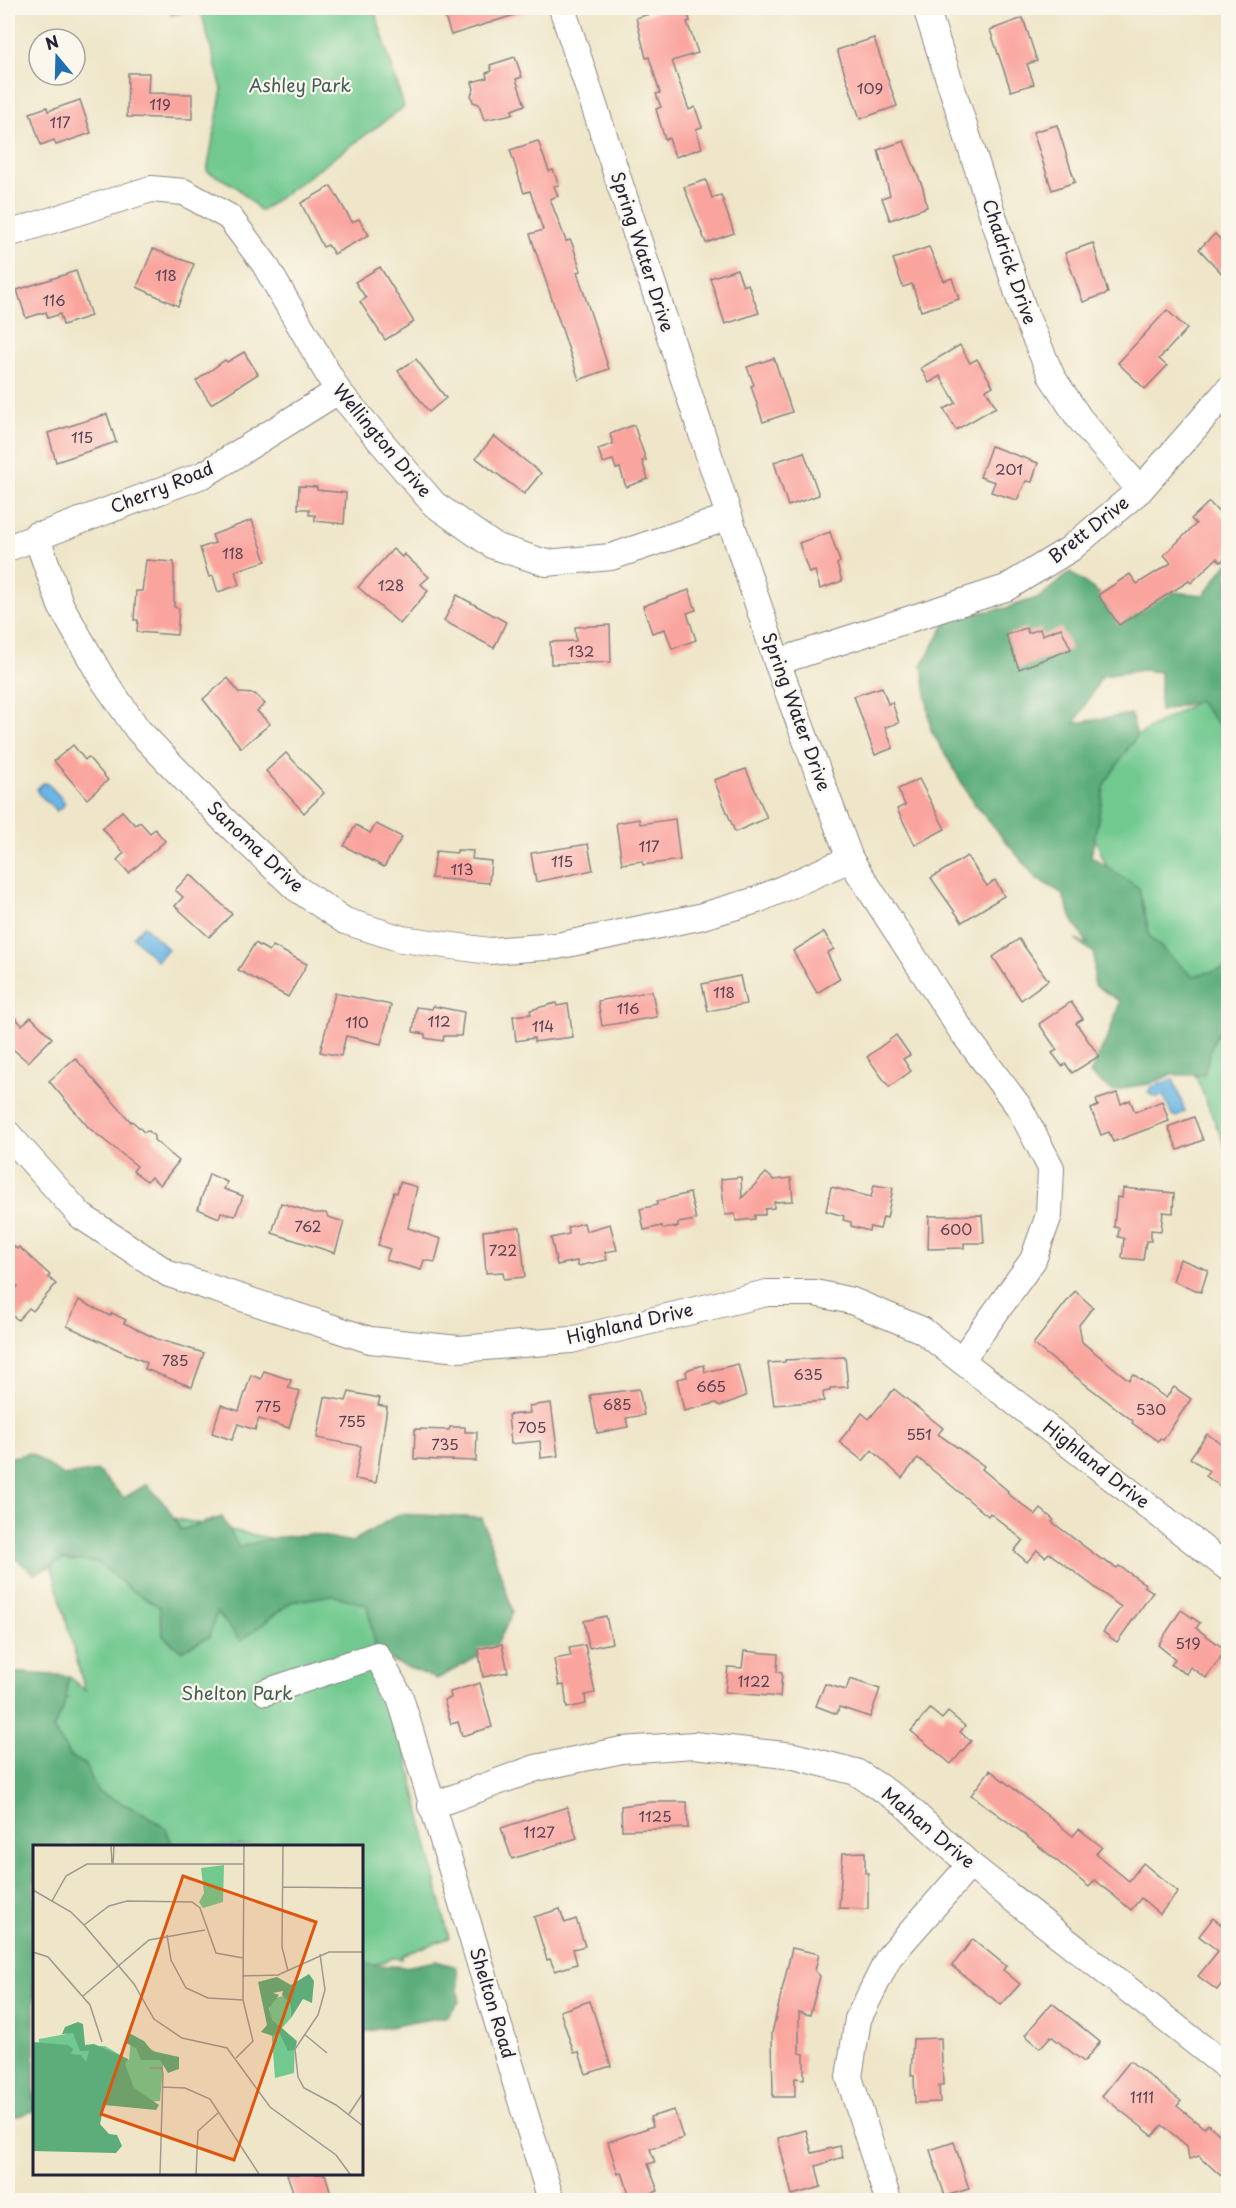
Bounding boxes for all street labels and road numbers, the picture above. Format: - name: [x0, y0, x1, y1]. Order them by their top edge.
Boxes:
- street label: Spring Water Drive: [605, 168, 682, 335]
- street label: Chadrick Drive: [976, 195, 1045, 328]
- street label: Wellington Drive: [327, 377, 439, 503]
- street label: Cherry Road: [106, 454, 217, 520]
- street label: Brett Drive: [1042, 489, 1134, 569]
- street label: Spring Water Drive: [756, 628, 839, 795]
- street label: Sanoma Drive: [202, 794, 310, 898]
- street label: Highland Drive: [564, 1295, 696, 1350]
- street label: Highland Drive: [1038, 1413, 1156, 1514]
- street label: Mahan Drive: [876, 1780, 982, 1874]
- street label: Shelton Road: [464, 1944, 523, 2062]

